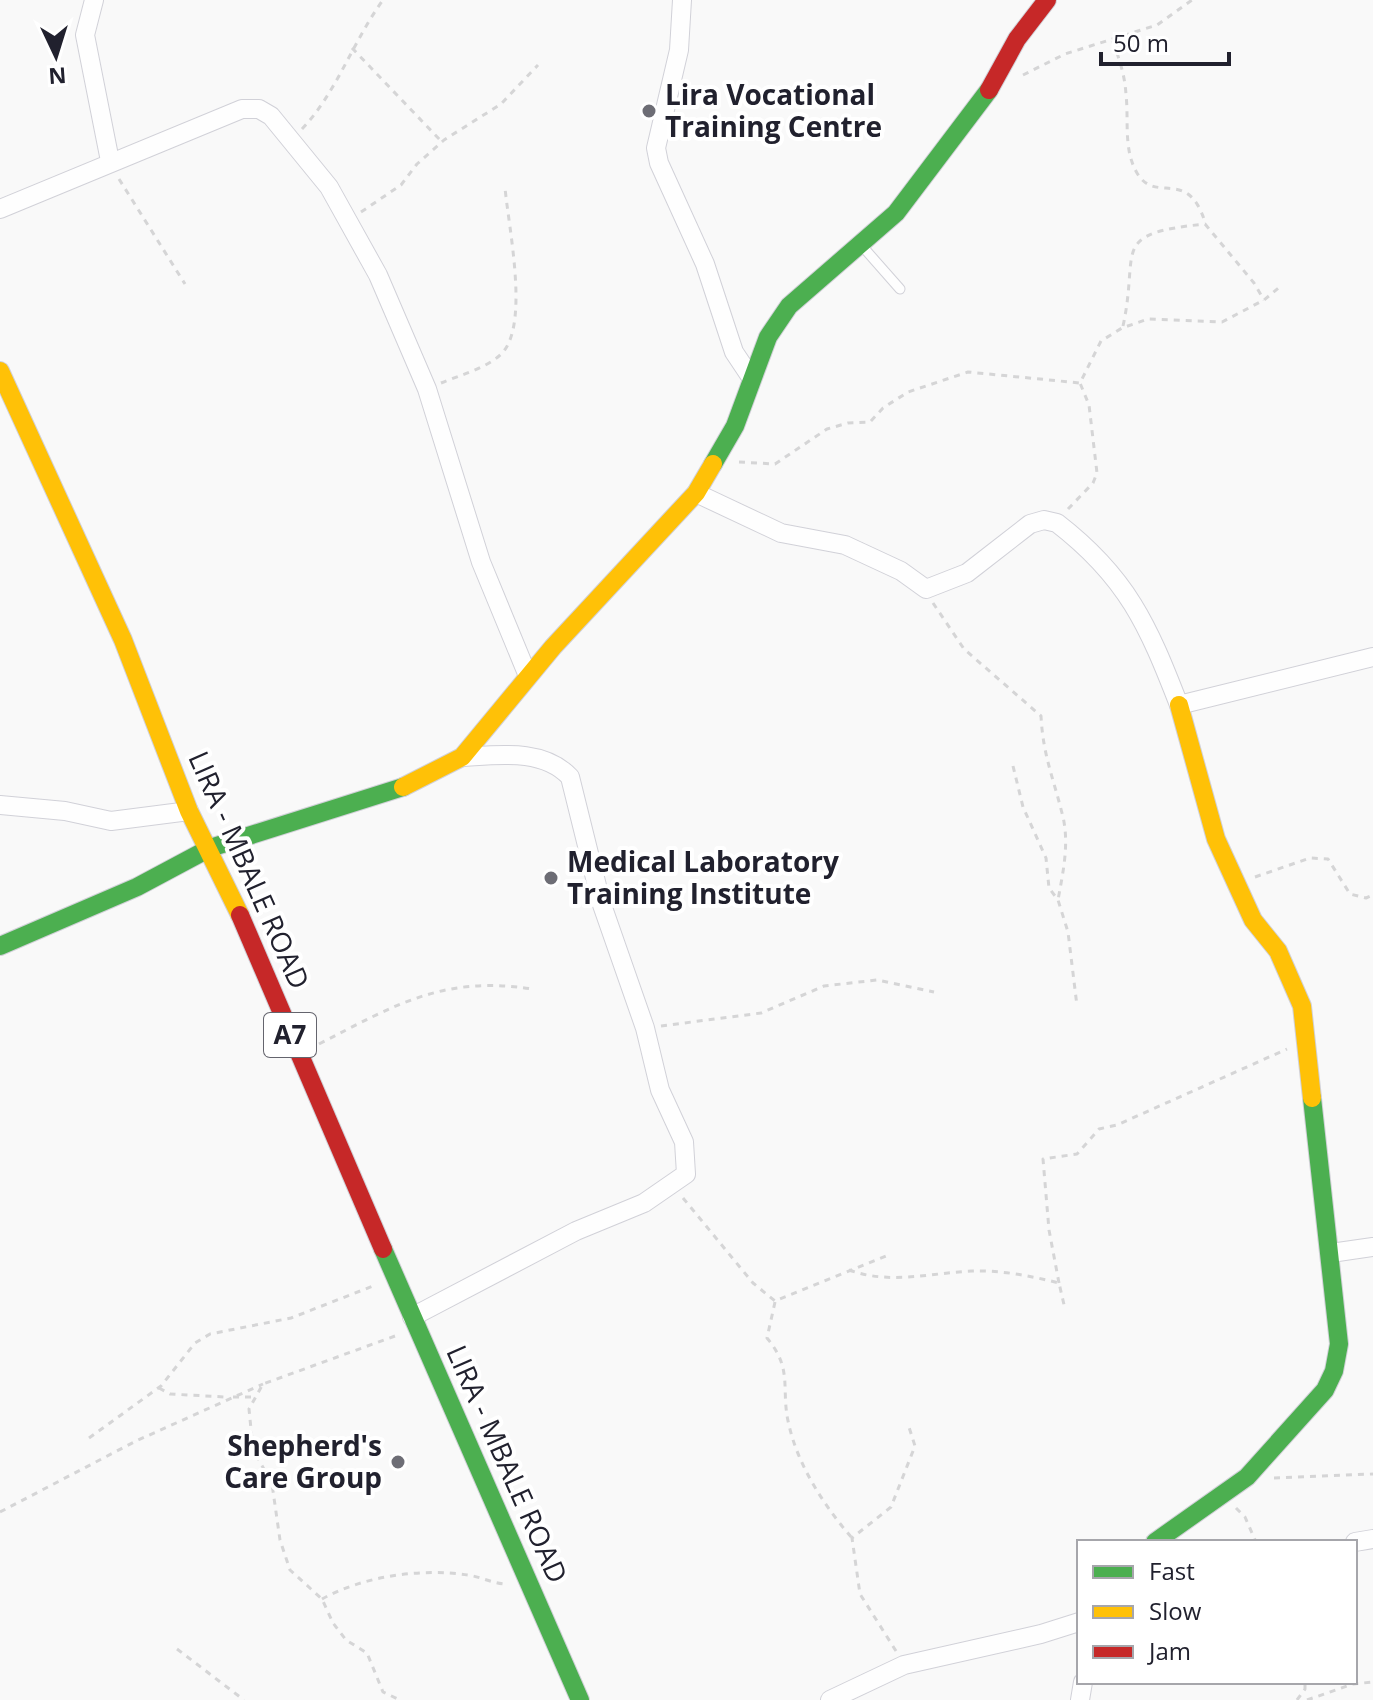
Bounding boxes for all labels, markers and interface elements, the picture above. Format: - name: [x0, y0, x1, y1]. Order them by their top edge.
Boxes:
- north arrow: [16, 16, 96, 96]
- scale bar: [1101, 16, 1229, 66]
- text: 50 m: [1113, 26, 1169, 59]
- text: N: [47, 61, 67, 93]
- place label: Lira Vocational Training Centre: [665, 75, 882, 145]
- marker: Lira Vocational Training Centre: [640, 102, 658, 120]
- street label: LIRA - MBALE ROAD: [180, 745, 319, 994]
- place label: Medical Laboratory Training Institute: [567, 842, 839, 912]
- marker: Medical Laboratory Training Institute: [542, 869, 560, 887]
- road number: A7: [264, 1013, 316, 1057]
- street label: LIRA - MBALE ROAD: [438, 1339, 577, 1588]
- place label: Shepherd's Care Group: [224, 1426, 382, 1496]
- marker: Shepherd's Care Group: [389, 1453, 407, 1471]
- legend: [1077, 1540, 1357, 1684]
- text: Fast: [1149, 1554, 1195, 1587]
- text: Slow: [1149, 1594, 1202, 1627]
- text: Jam: [1147, 1634, 1191, 1667]

